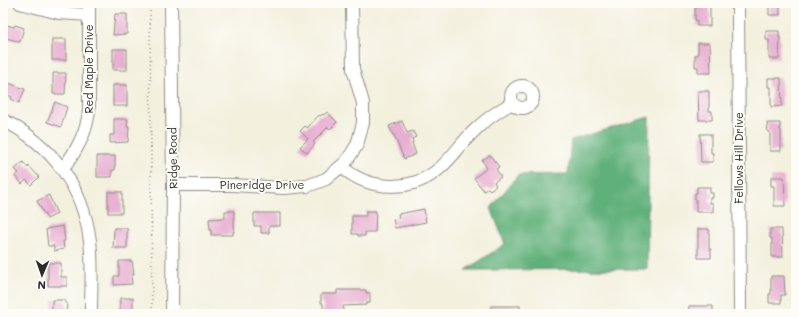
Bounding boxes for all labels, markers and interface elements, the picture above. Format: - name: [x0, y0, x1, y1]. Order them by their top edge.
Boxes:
- street label: Red Maple Drive: [81, 24, 96, 113]
- street label: Fellows Hill Drive: [731, 112, 746, 204]
- street label: Ridge Road: [164, 127, 181, 189]
- street label: Pineridge Drive: [220, 177, 305, 192]
- north arrow: [22, 255, 62, 295]
- text: N: [37, 278, 46, 293]

